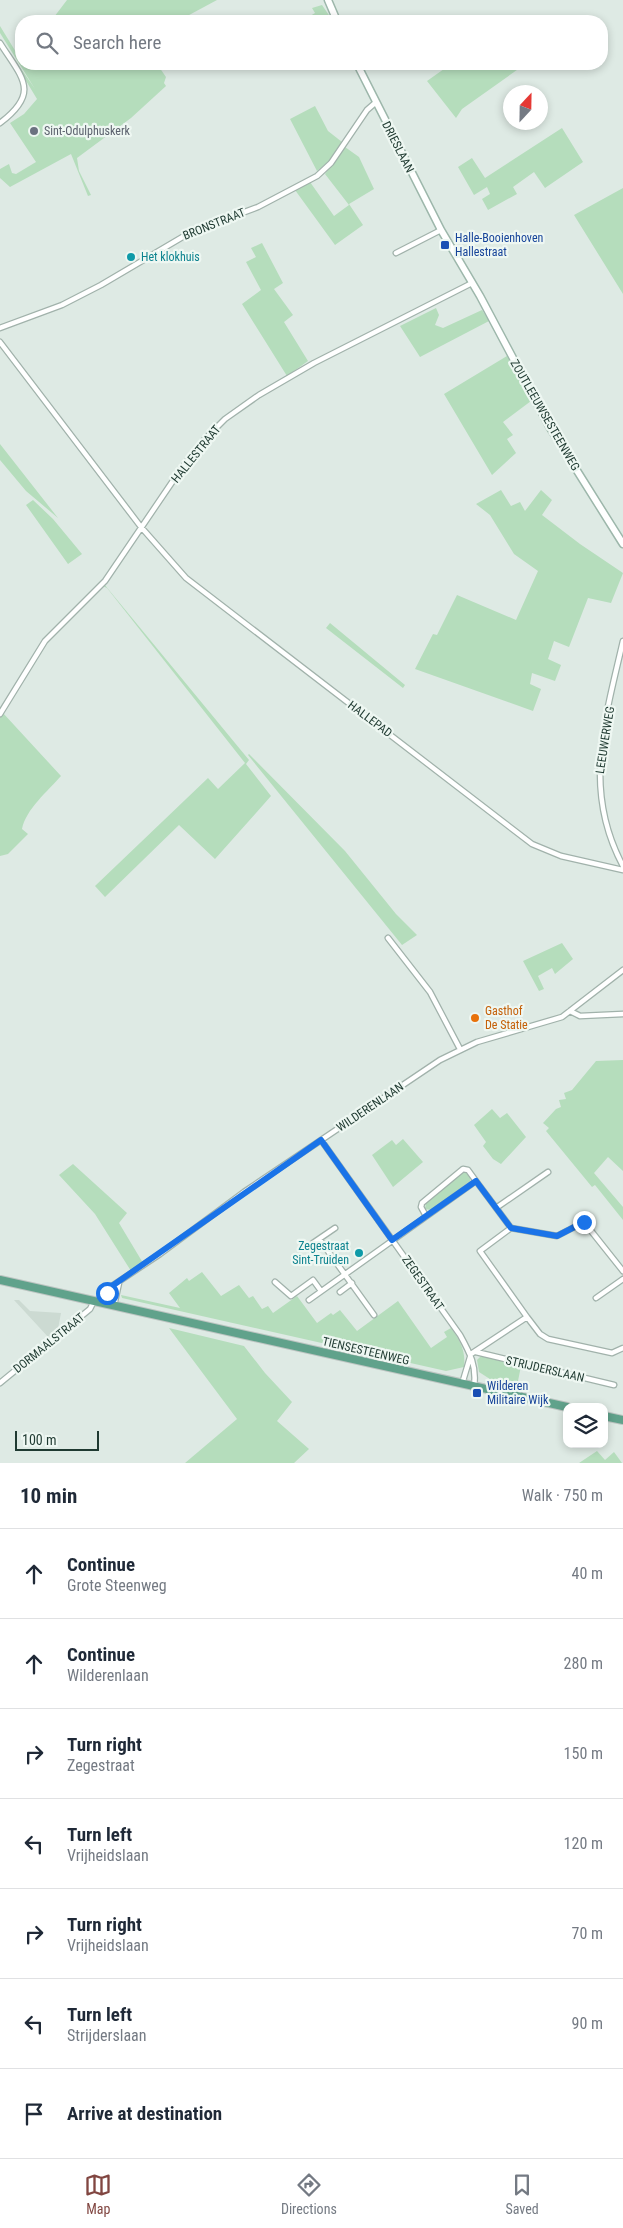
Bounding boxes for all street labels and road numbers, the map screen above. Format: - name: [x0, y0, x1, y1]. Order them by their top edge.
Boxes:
- street label: DRIESLAAN: [379, 119, 417, 175]
- street label: BRONSTRAAT: [181, 205, 247, 243]
- street label: ZOUTLEEUWSESTEENWEG: [507, 357, 583, 473]
- street label: HALLESTRAAT: [169, 422, 223, 486]
- street label: HALLEPAD: [345, 698, 395, 740]
- street label: LEEUWERWEG: [593, 705, 617, 775]
- street label: WILDERENLAAN: [334, 1080, 406, 1134]
- street label: ZEGESTRAAT: [399, 1253, 447, 1313]
- street label: DORMAALSTRAAT: [11, 1310, 87, 1376]
- street label: TIENSESTEENWEG: [321, 1334, 411, 1368]
- street label: STRIJDERSLAAN: [504, 1353, 586, 1385]

